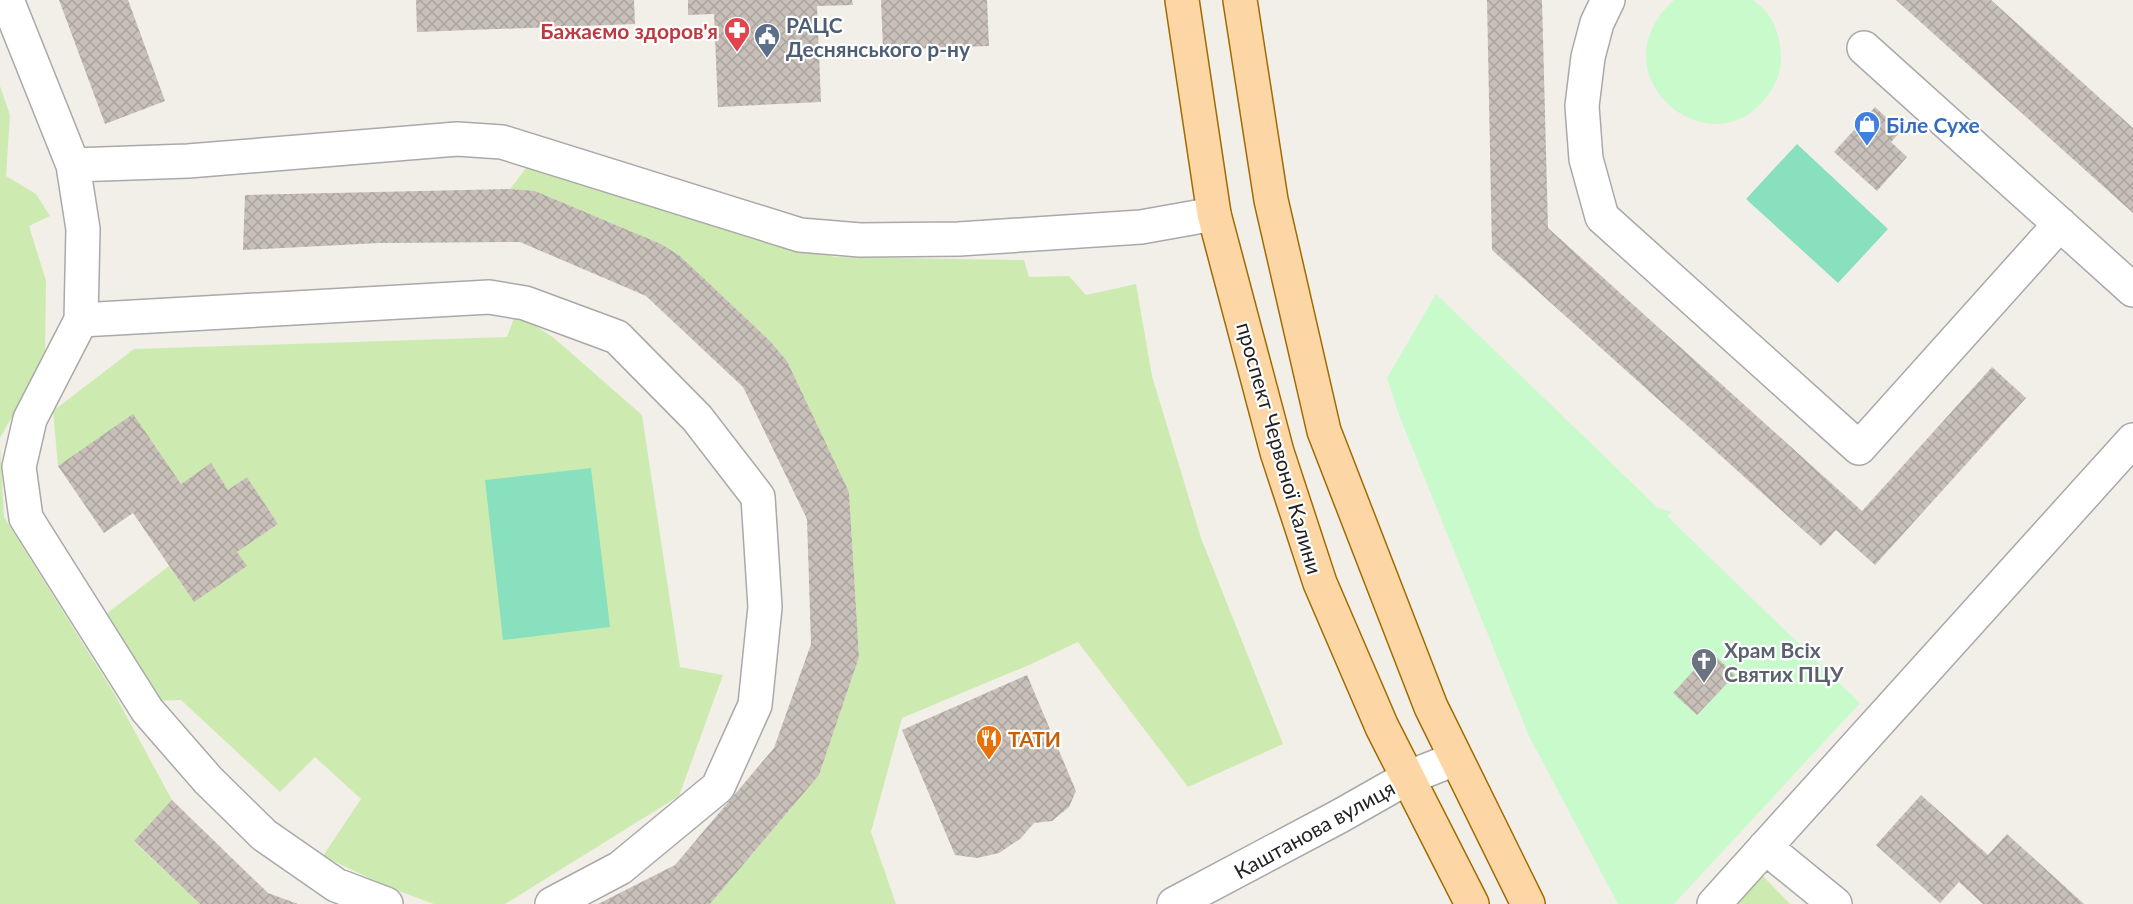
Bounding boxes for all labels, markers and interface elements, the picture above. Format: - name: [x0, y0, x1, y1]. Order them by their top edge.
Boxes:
- place label: РАЦС Деснянського р-ну: [786, 12, 971, 61]
- pharmacy icon: Бажаємо здоров'я: [722, 15, 752, 53]
- place label: Бажаємо здоров'я: [540, 18, 718, 43]
- public building icon: РАЦС Деснянського р-ну: [752, 21, 782, 59]
- shop icon: Біле Сухе: [1852, 109, 1882, 147]
- place label: Біле Сухе: [1886, 112, 1980, 137]
- street label: проспект Червоної Калини: [1232, 319, 1328, 577]
- place label: Храм Всіх Святих ПЦУ: [1724, 637, 1844, 686]
- church icon: Храм Всіх Святих ПЦУ: [1689, 646, 1719, 684]
- restaurant icon: ТАТИ: [974, 723, 1004, 761]
- place label: ТАТИ: [1008, 726, 1061, 751]
- street label: Каштанова вулиця: [1229, 774, 1399, 884]

